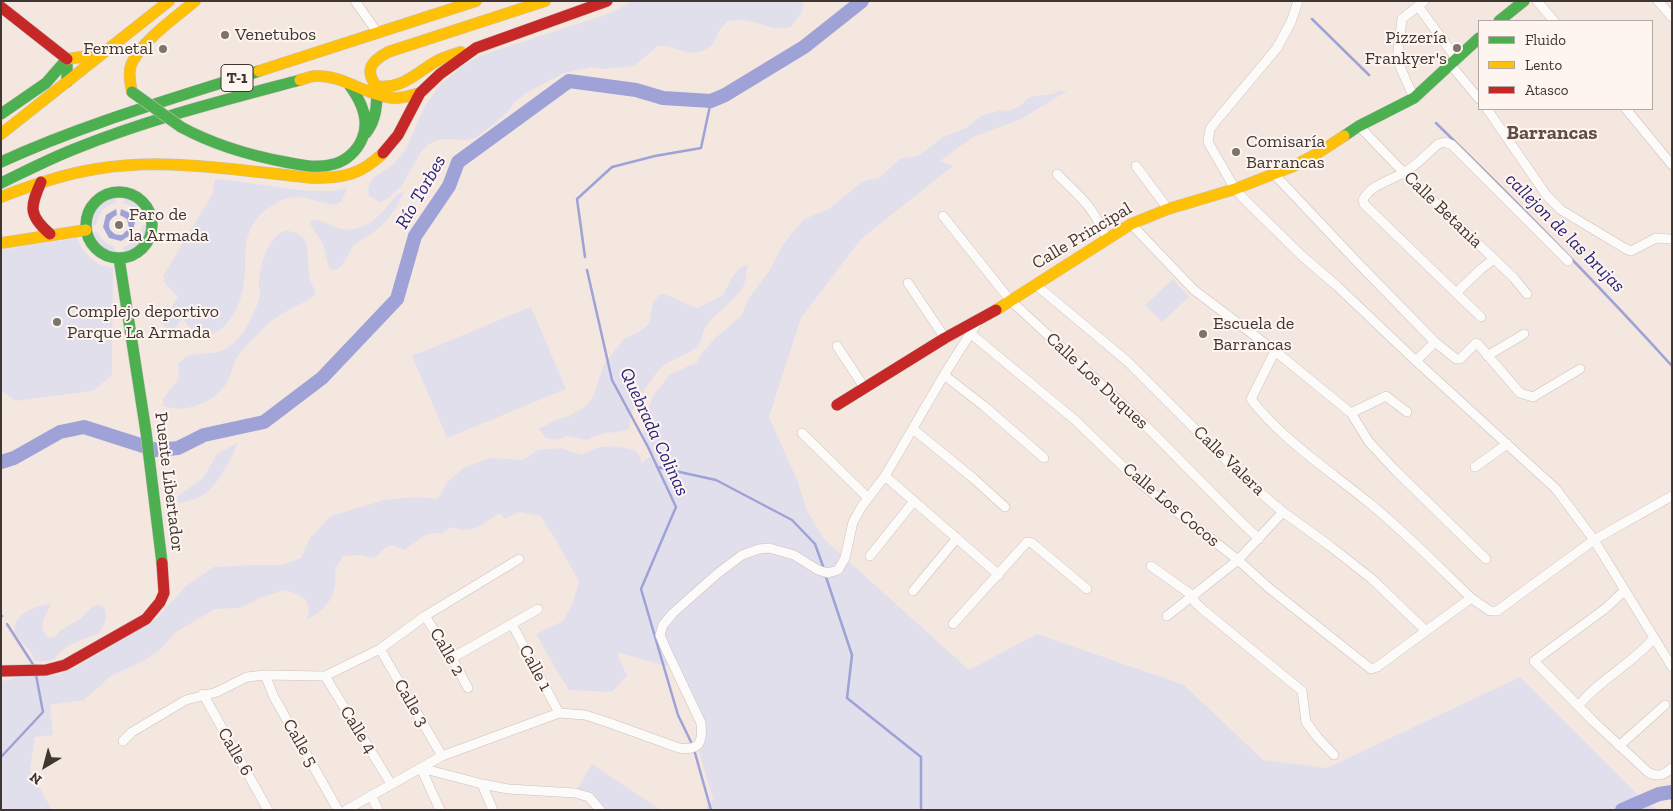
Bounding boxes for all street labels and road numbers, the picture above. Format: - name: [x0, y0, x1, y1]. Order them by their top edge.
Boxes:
- road number: T-1: [221, 64, 253, 92]
- street label: Calle Betania: [1399, 167, 1487, 253]
- street label: Calle Principal: [1028, 198, 1136, 274]
- street label: Calle Los Duques: [1041, 328, 1153, 434]
- street label: Puente Libertador: [150, 411, 188, 553]
- street label: Calle Valera: [1189, 422, 1269, 500]
- street label: Calle Los Cocos: [1118, 458, 1224, 552]
- street label: Calle 2: [425, 624, 469, 680]
- street label: Calle 1: [514, 641, 556, 695]
- street label: Calle 3: [389, 675, 433, 731]
- street label: Calle 4: [335, 702, 381, 758]
- street label: Calle 5: [278, 715, 322, 771]
- street label: Calle 6: [213, 724, 257, 780]

